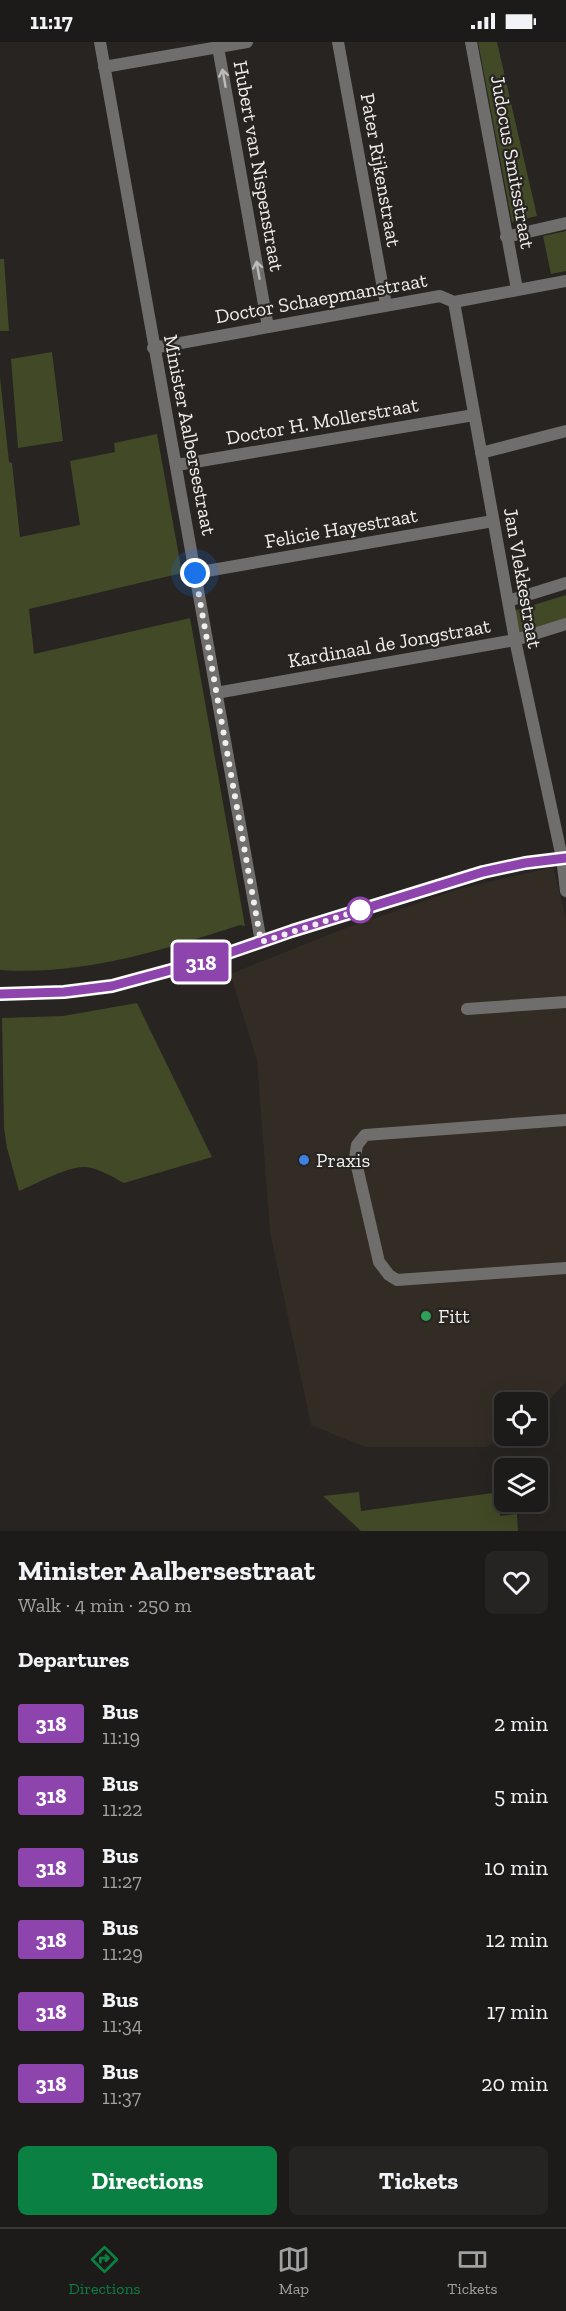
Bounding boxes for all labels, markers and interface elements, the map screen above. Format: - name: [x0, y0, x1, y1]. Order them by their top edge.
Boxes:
- text: 11:17: [30, 8, 73, 35]
- street label: Hubert van Nispenstraat: [229, 59, 289, 274]
- one-way arrow: [218, 68, 229, 88]
- street label: Judocus Smitsstraat: [486, 73, 540, 251]
- street label: Pater Rijkenstraat: [356, 91, 406, 249]
- one-way arrow: [252, 260, 263, 280]
- street label: Doctor Schaepmanstraat: [213, 267, 429, 328]
- street label: Minister Aalbersestraat: [159, 333, 221, 538]
- street label: Doctor H. Mollerstraat: [224, 392, 421, 450]
- street label: Felicie Hayestraat: [263, 503, 420, 553]
- street label: Jan Vlekkestraat: [499, 506, 547, 651]
- your location: [180, 558, 210, 588]
- street label: Kardinaal de Jongstraat: [286, 613, 493, 673]
- unlabelled marker: [347, 897, 373, 923]
- line badge: 318: [166, 942, 236, 982]
- text: 318: [186, 950, 217, 975]
- place label: Praxis: [316, 1148, 370, 1172]
- marker: Praxis: [297, 1153, 311, 1167]
- place label: Fitt: [438, 1304, 470, 1328]
- marker: Fitt: [419, 1309, 433, 1323]
- map controls: [494, 1392, 548, 1512]
- button: locate: [494, 1392, 548, 1446]
- button: layers: [494, 1458, 548, 1512]
- button: heart: [485, 1551, 548, 1614]
- text: Minister Aalbersestraat: [18, 1554, 315, 1587]
- text: Walk · 4 min · 250 m: [18, 1593, 192, 1617]
- text: Departures: [18, 1646, 129, 1673]
- text: Bus: [102, 1698, 139, 1725]
- text: 2 min: [494, 1710, 548, 1737]
- text: 318: [36, 1711, 67, 1736]
- text: 11:19: [102, 1725, 140, 1749]
- text: Bus: [102, 1770, 139, 1797]
- text: 5 min: [494, 1782, 548, 1809]
- text: 318: [36, 1783, 67, 1808]
- text: 11:22: [102, 1797, 142, 1821]
- text: Bus: [102, 1842, 139, 1869]
- text: 10 min: [484, 1854, 548, 1881]
- text: 318: [36, 1855, 67, 1880]
- text: 11:27: [102, 1869, 142, 1893]
- text: Bus: [102, 1914, 139, 1941]
- text: 12 min: [485, 1926, 548, 1953]
- text: 318: [36, 1927, 67, 1952]
- text: 11:29: [102, 1941, 143, 1965]
- text: Bus: [102, 1986, 139, 2013]
- text: 17 min: [487, 1998, 548, 2025]
- text: 318: [36, 1999, 67, 2024]
- text: 11:34: [102, 2013, 142, 2037]
- text: Bus: [102, 2058, 139, 2085]
- text: 20 min: [481, 2070, 548, 2097]
- text: 318: [36, 2071, 67, 2096]
- text: 11:37: [102, 2085, 141, 2109]
- button: Directions: [18, 2146, 277, 2215]
- button: Tickets: [289, 2146, 548, 2215]
- tab: Directions: [68, 2243, 141, 2298]
- tab: Map: [277, 2243, 310, 2298]
- tab: Tickets: [447, 2243, 498, 2298]

